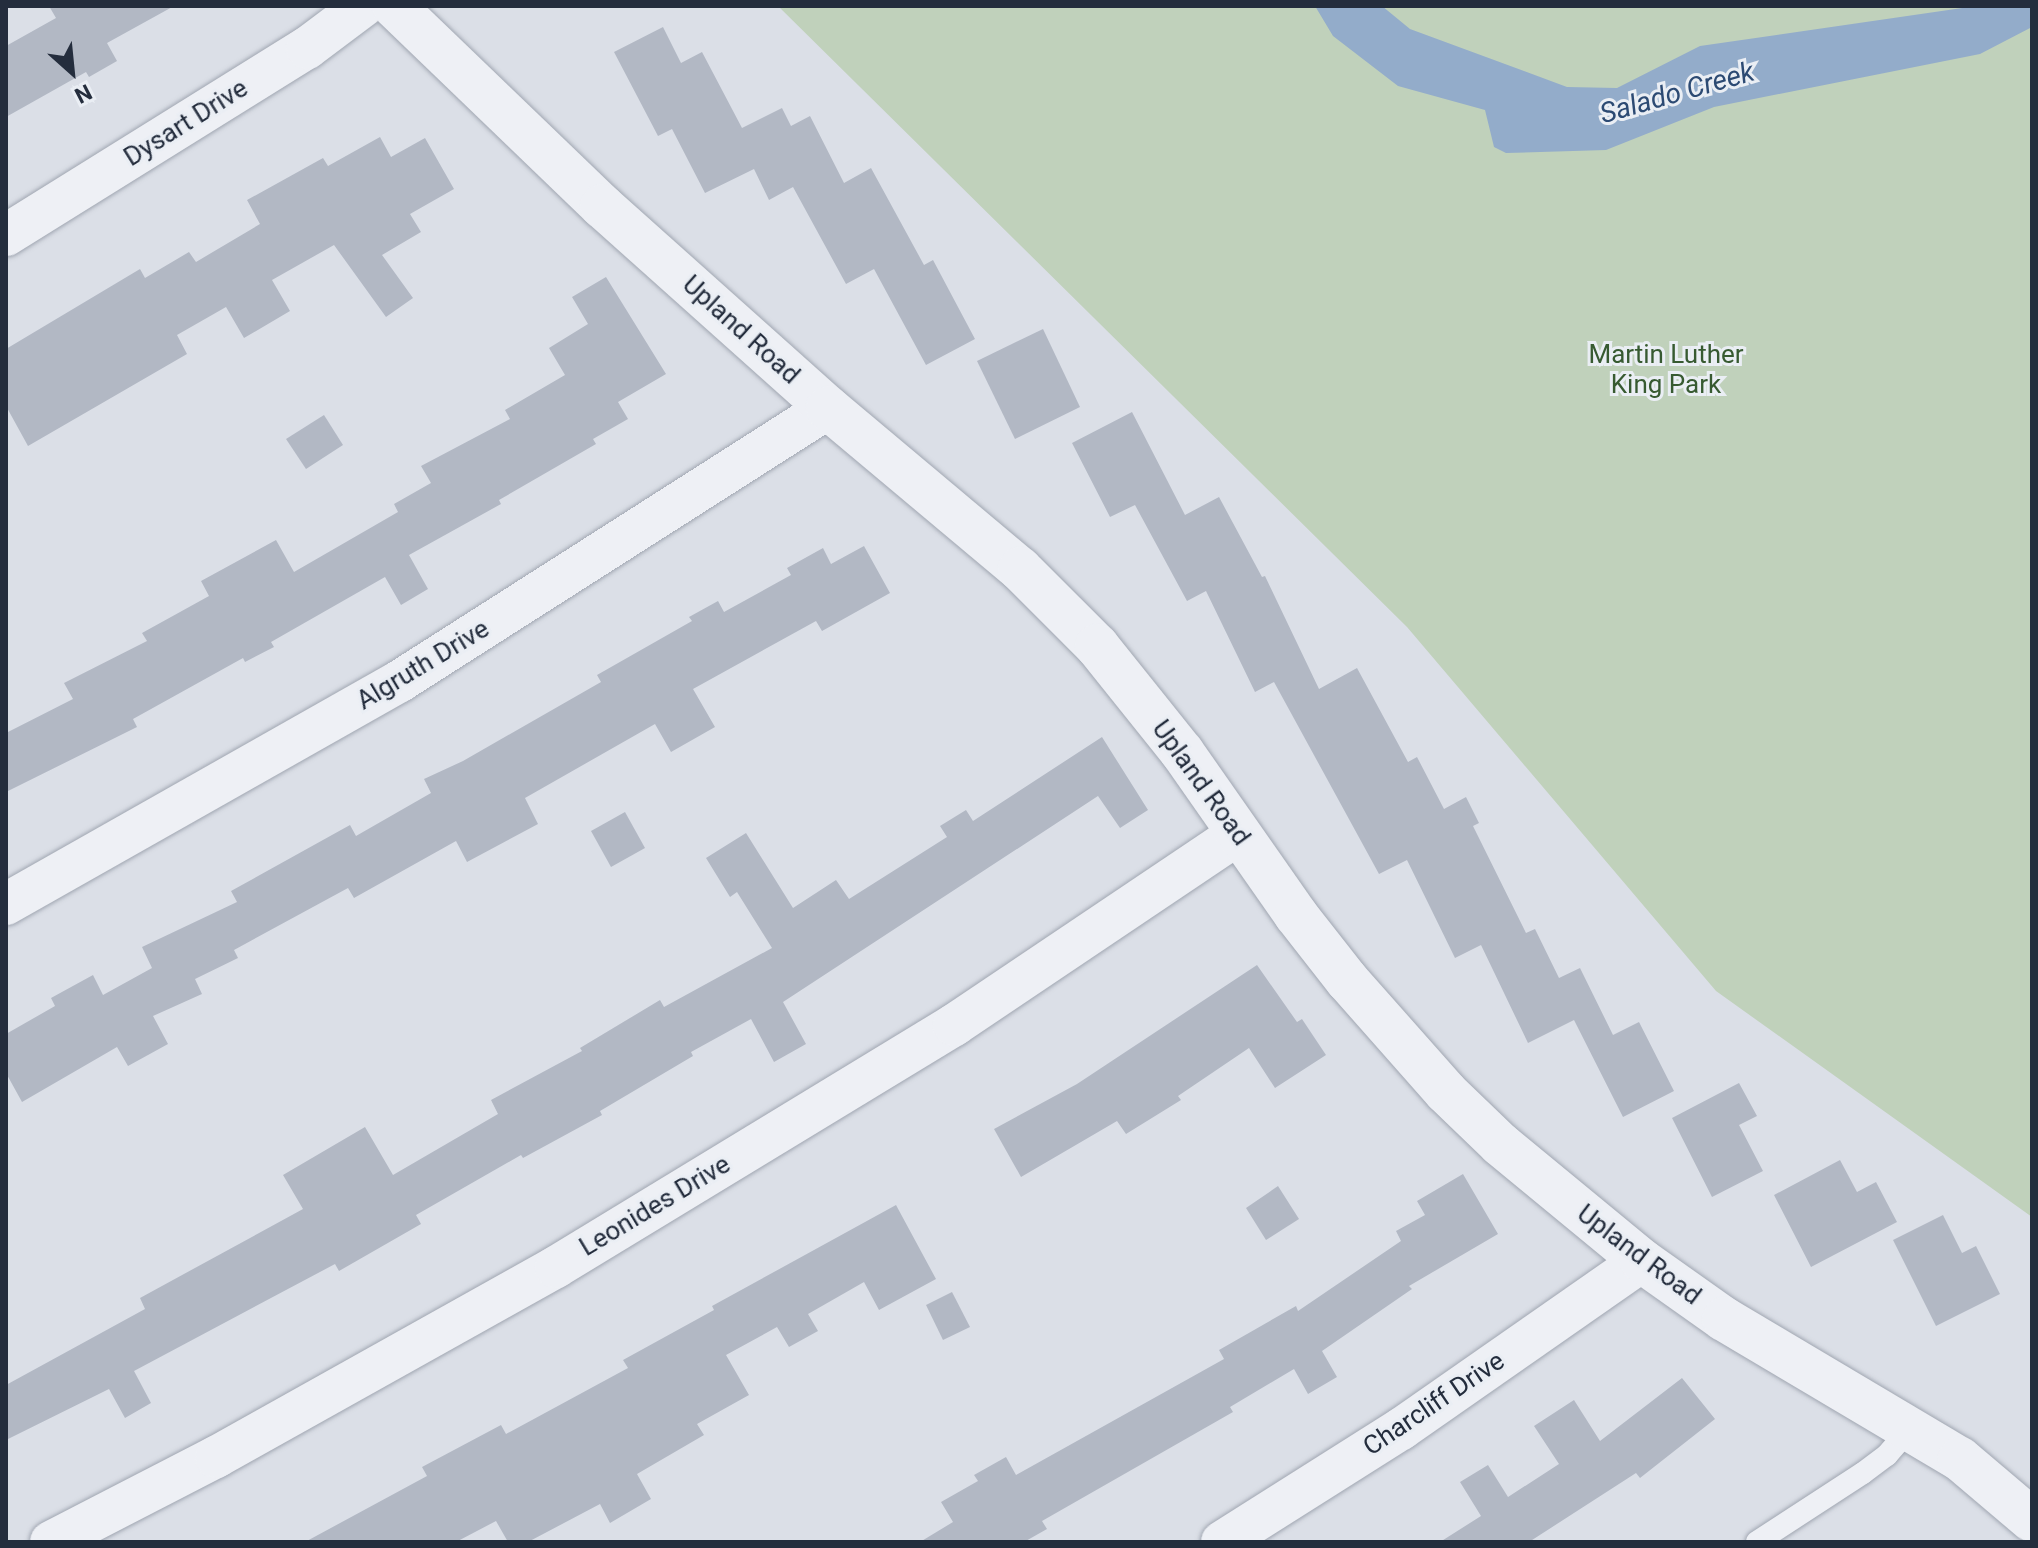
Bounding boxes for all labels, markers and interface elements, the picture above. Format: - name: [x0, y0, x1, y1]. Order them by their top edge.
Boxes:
- north arrow: [32, 32, 112, 112]
- water label: Salado Creek: [1596, 55, 1758, 131]
- street label: Dysart Drive: [118, 73, 254, 173]
- text: N: [71, 79, 96, 108]
- street label: Upland Road: [676, 269, 806, 391]
- park label: Martin Luther King Park: [1588, 339, 1744, 400]
- street label: Algruth Drive: [351, 613, 495, 717]
- street label: Upland Road: [1145, 714, 1257, 852]
- street label: Leonides Drive: [574, 1149, 736, 1263]
- street label: Upland Road: [1571, 1198, 1707, 1312]
- street label: Charcliff Drive: [1358, 1345, 1510, 1463]

